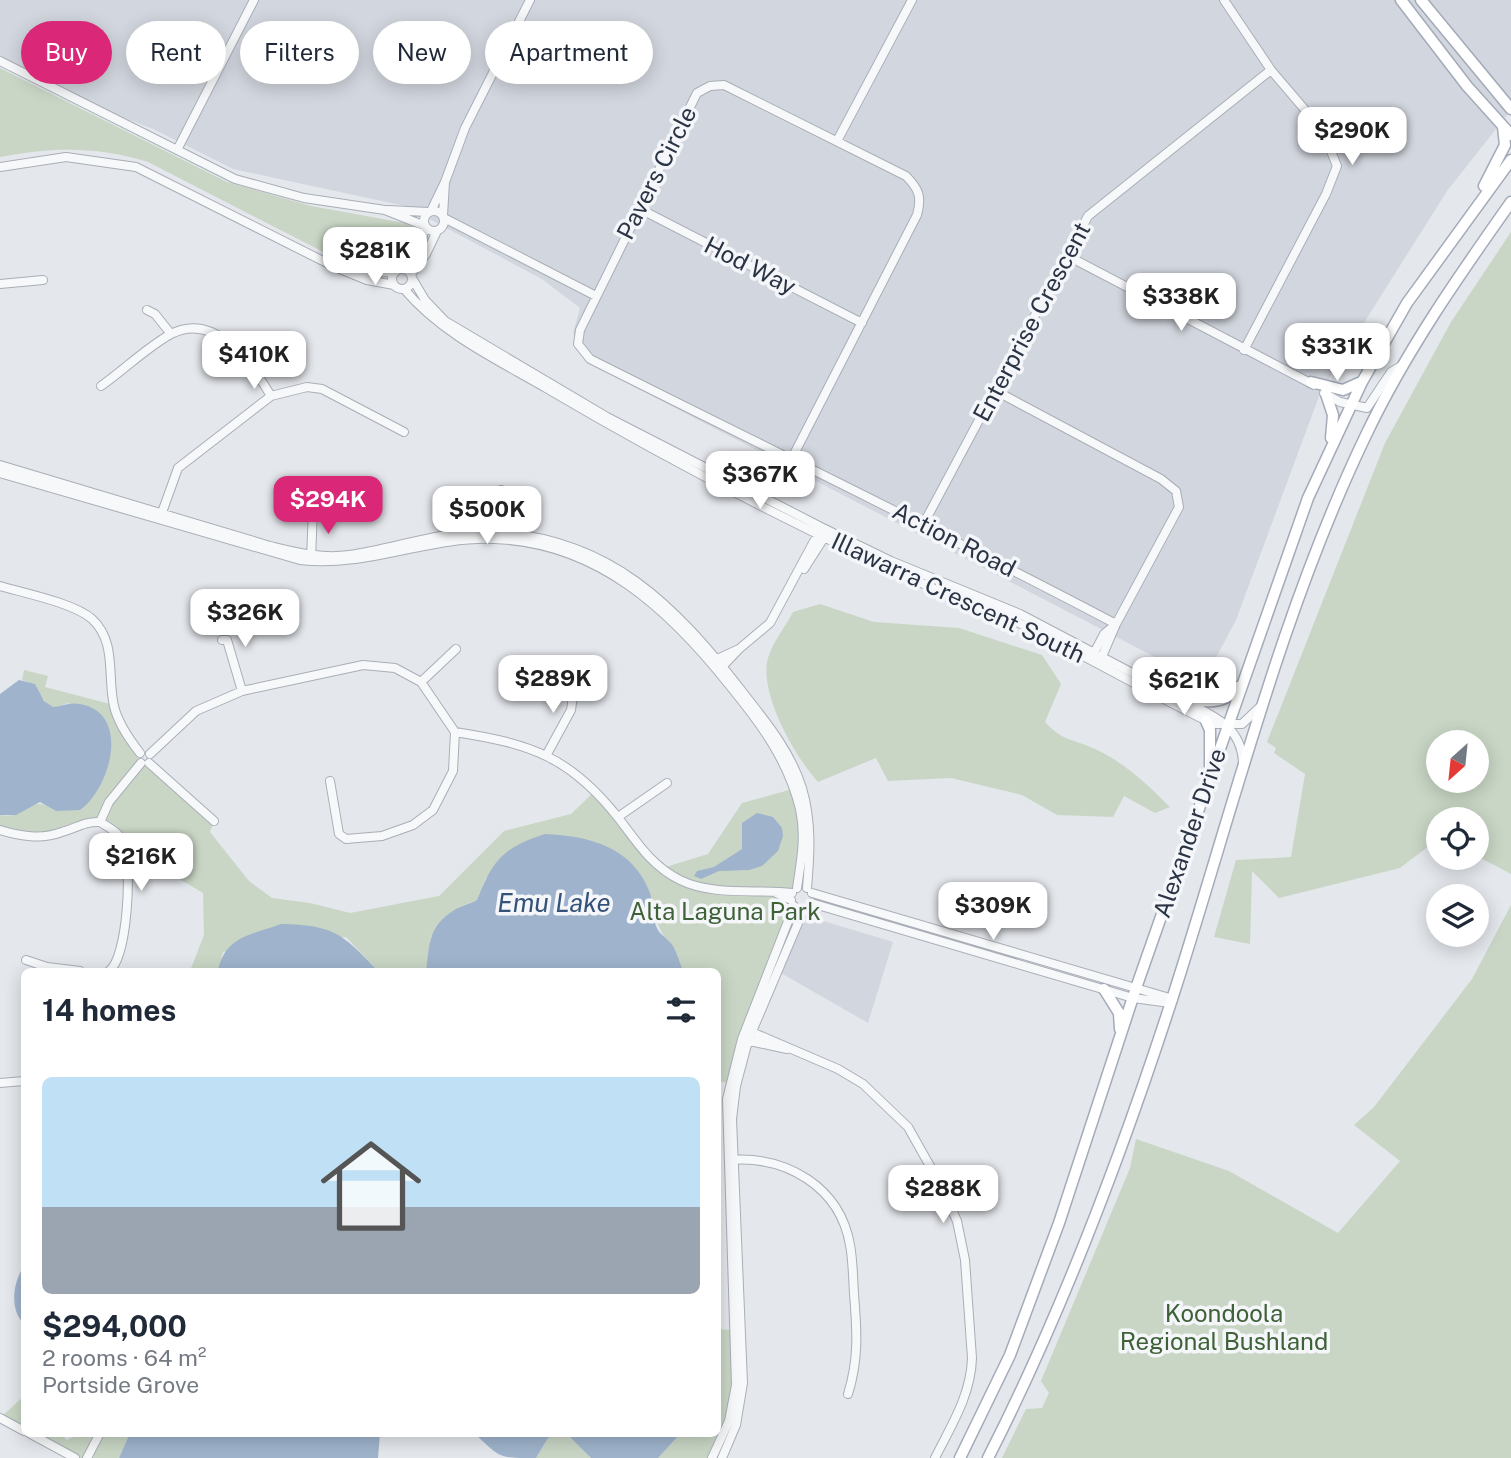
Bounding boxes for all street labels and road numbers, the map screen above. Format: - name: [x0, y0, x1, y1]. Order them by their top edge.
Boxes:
- street label: Pavers Circle: [611, 101, 702, 244]
- street label: Enterprise Crescent: [967, 217, 1095, 426]
- street label: Hod Way: [700, 230, 801, 300]
- street label: Action Road: [888, 496, 1021, 582]
- street label: Illawarra Crescent South: [827, 526, 1089, 668]
- street label: Alexander Drive: [1147, 744, 1231, 921]

